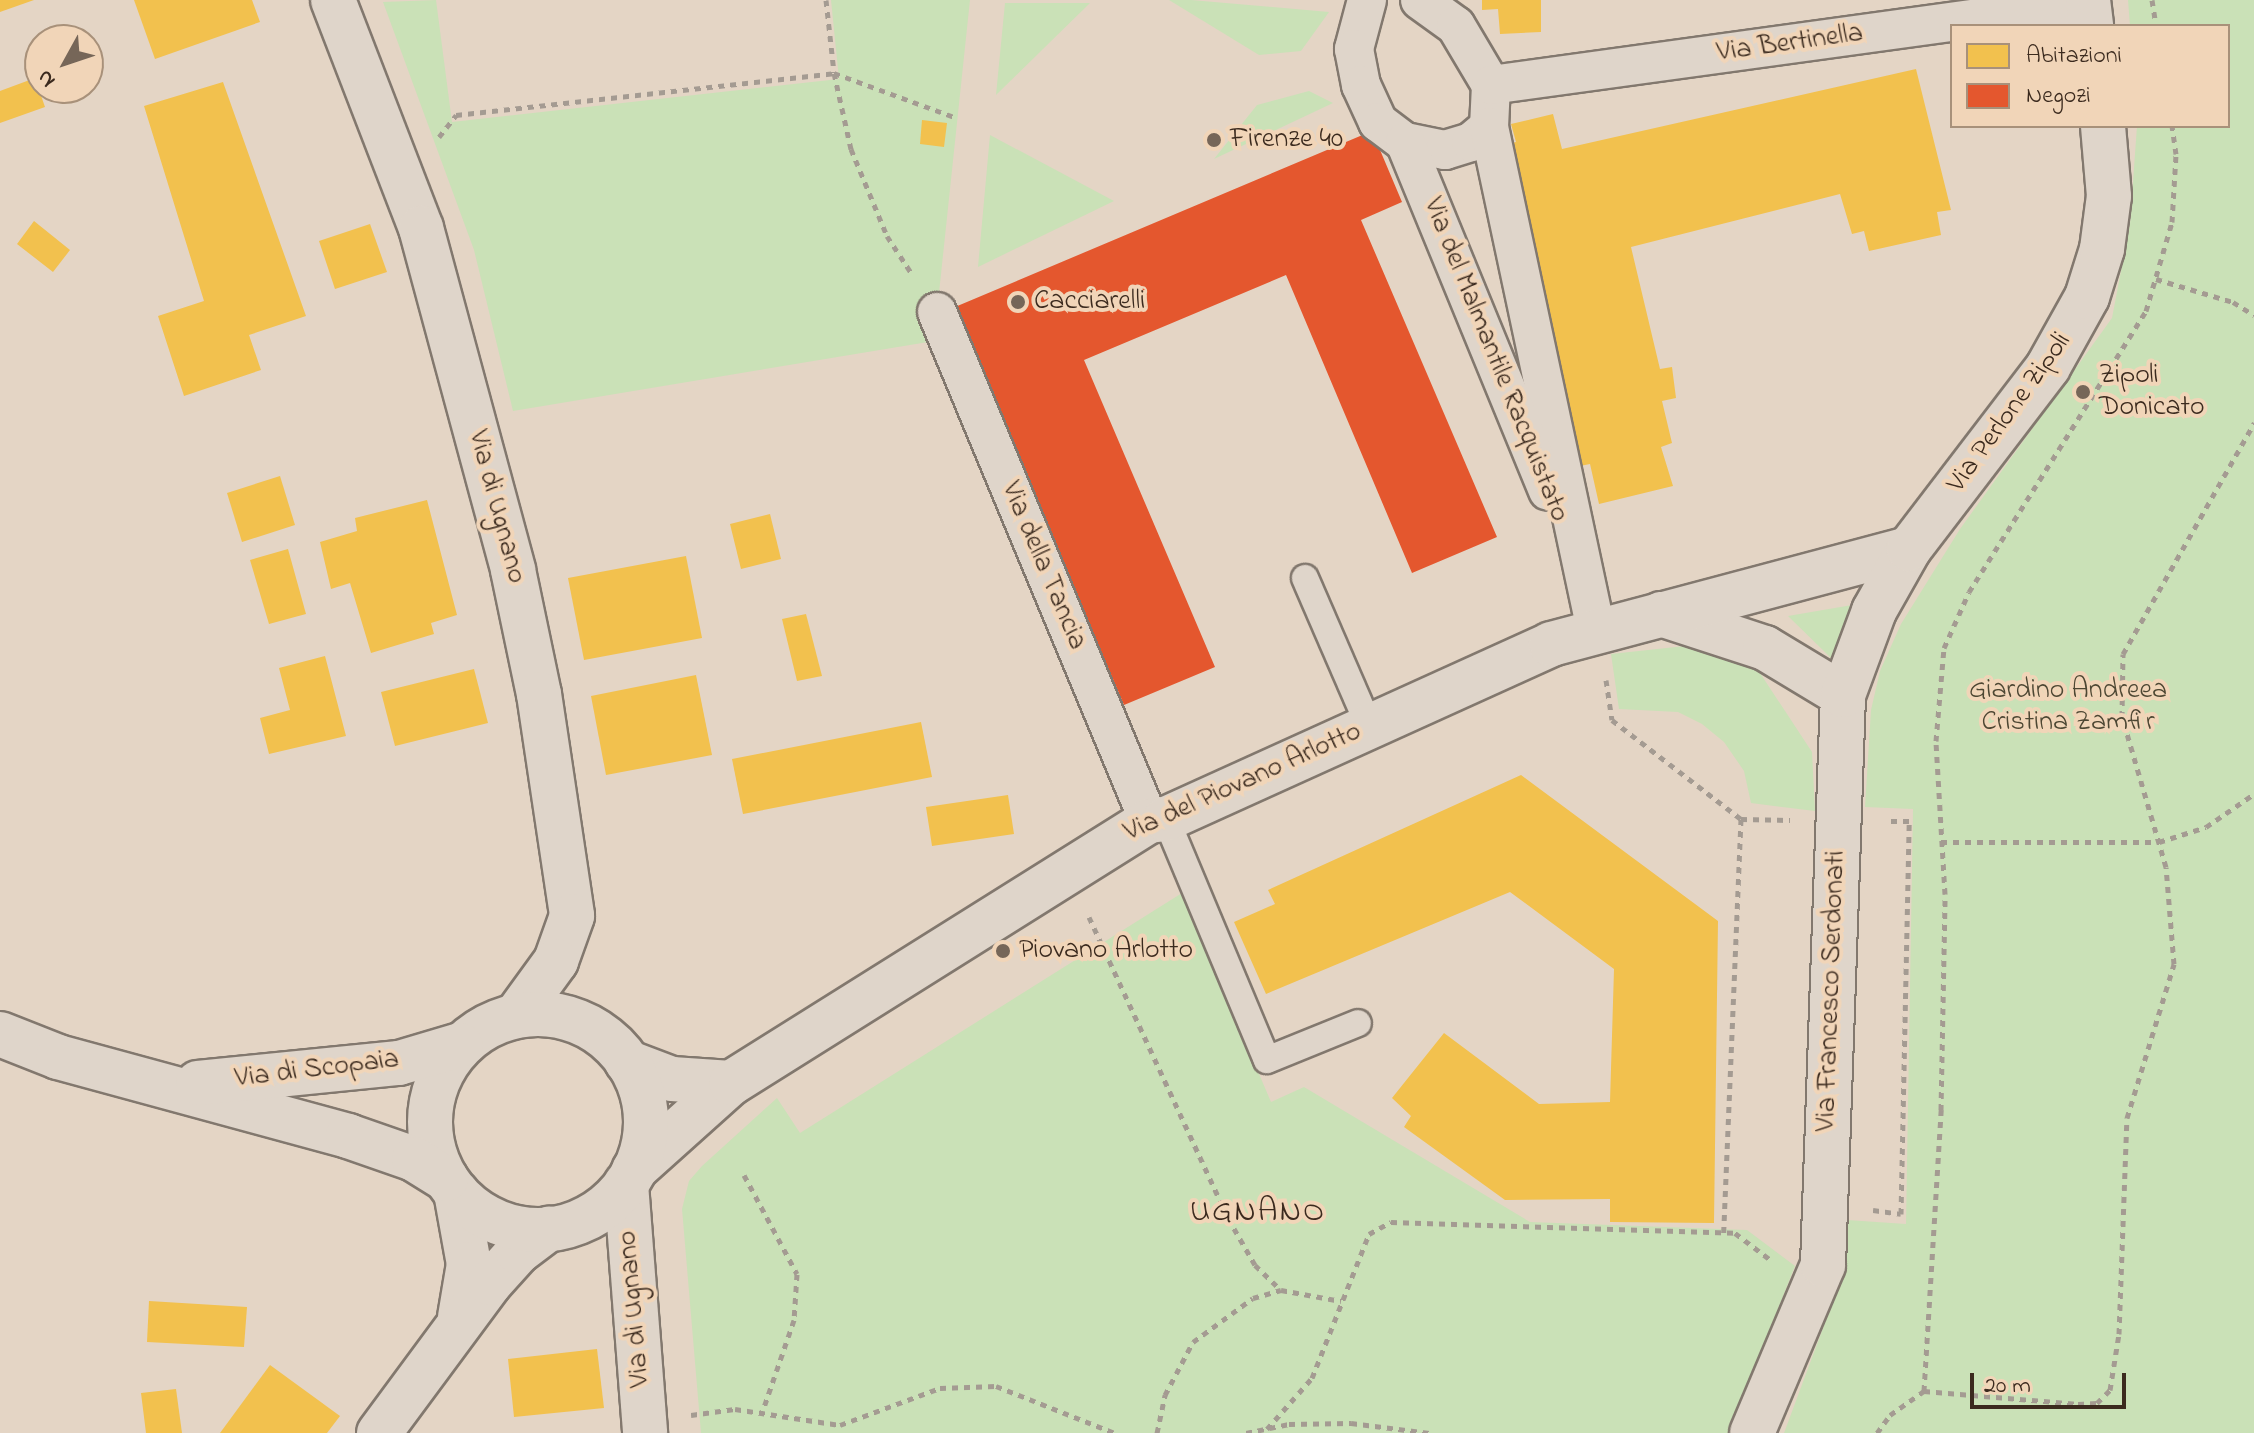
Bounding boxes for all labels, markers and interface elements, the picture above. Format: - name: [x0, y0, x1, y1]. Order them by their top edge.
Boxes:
- street label: Via Bertinella: [1715, 17, 1865, 71]
- north arrow: [24, 24, 104, 104]
- legend: [1950, 24, 2230, 128]
- text: Abitazioni: [2026, 39, 2122, 74]
- text: N: [30, 62, 64, 94]
- text: Negozi: [2026, 79, 2091, 114]
- place label: Firenze 40: [1230, 123, 1343, 157]
- marker: Firenze 40: [1205, 131, 1223, 149]
- street label: Via del Malmantile Racquistato: [1415, 193, 1575, 527]
- place label: Cacciarelli: [1034, 285, 1145, 319]
- marker: Cacciarelli: [1009, 293, 1027, 311]
- street label: Via Perlone Zipoli: [1941, 326, 2079, 500]
- place label: Zipoli Donicato: [2099, 359, 2204, 425]
- marker: Zipoli Donicato: [2074, 383, 2092, 401]
- street label: Via di Ugnano: [459, 427, 533, 587]
- street label: Via della Tancia: [993, 477, 1093, 655]
- park label: Giardino Andreea Cristina Zamfir: [1969, 674, 2167, 740]
- street label: Via del Piovano Arlotto: [1119, 716, 1367, 850]
- street label: Via Francesco Serdonati: [1810, 850, 1854, 1132]
- place label: Piovano Arlotto: [1019, 934, 1193, 968]
- marker: Piovano Arlotto: [994, 942, 1012, 960]
- street label: Via di Scopaia: [233, 1043, 401, 1097]
- district label: UGNANO: [1190, 1194, 1326, 1232]
- street label: Via di Ugnano: [611, 1229, 659, 1389]
- scale bar: [1974, 1357, 2130, 1407]
- text: 20 m: [1984, 1369, 2031, 1404]

